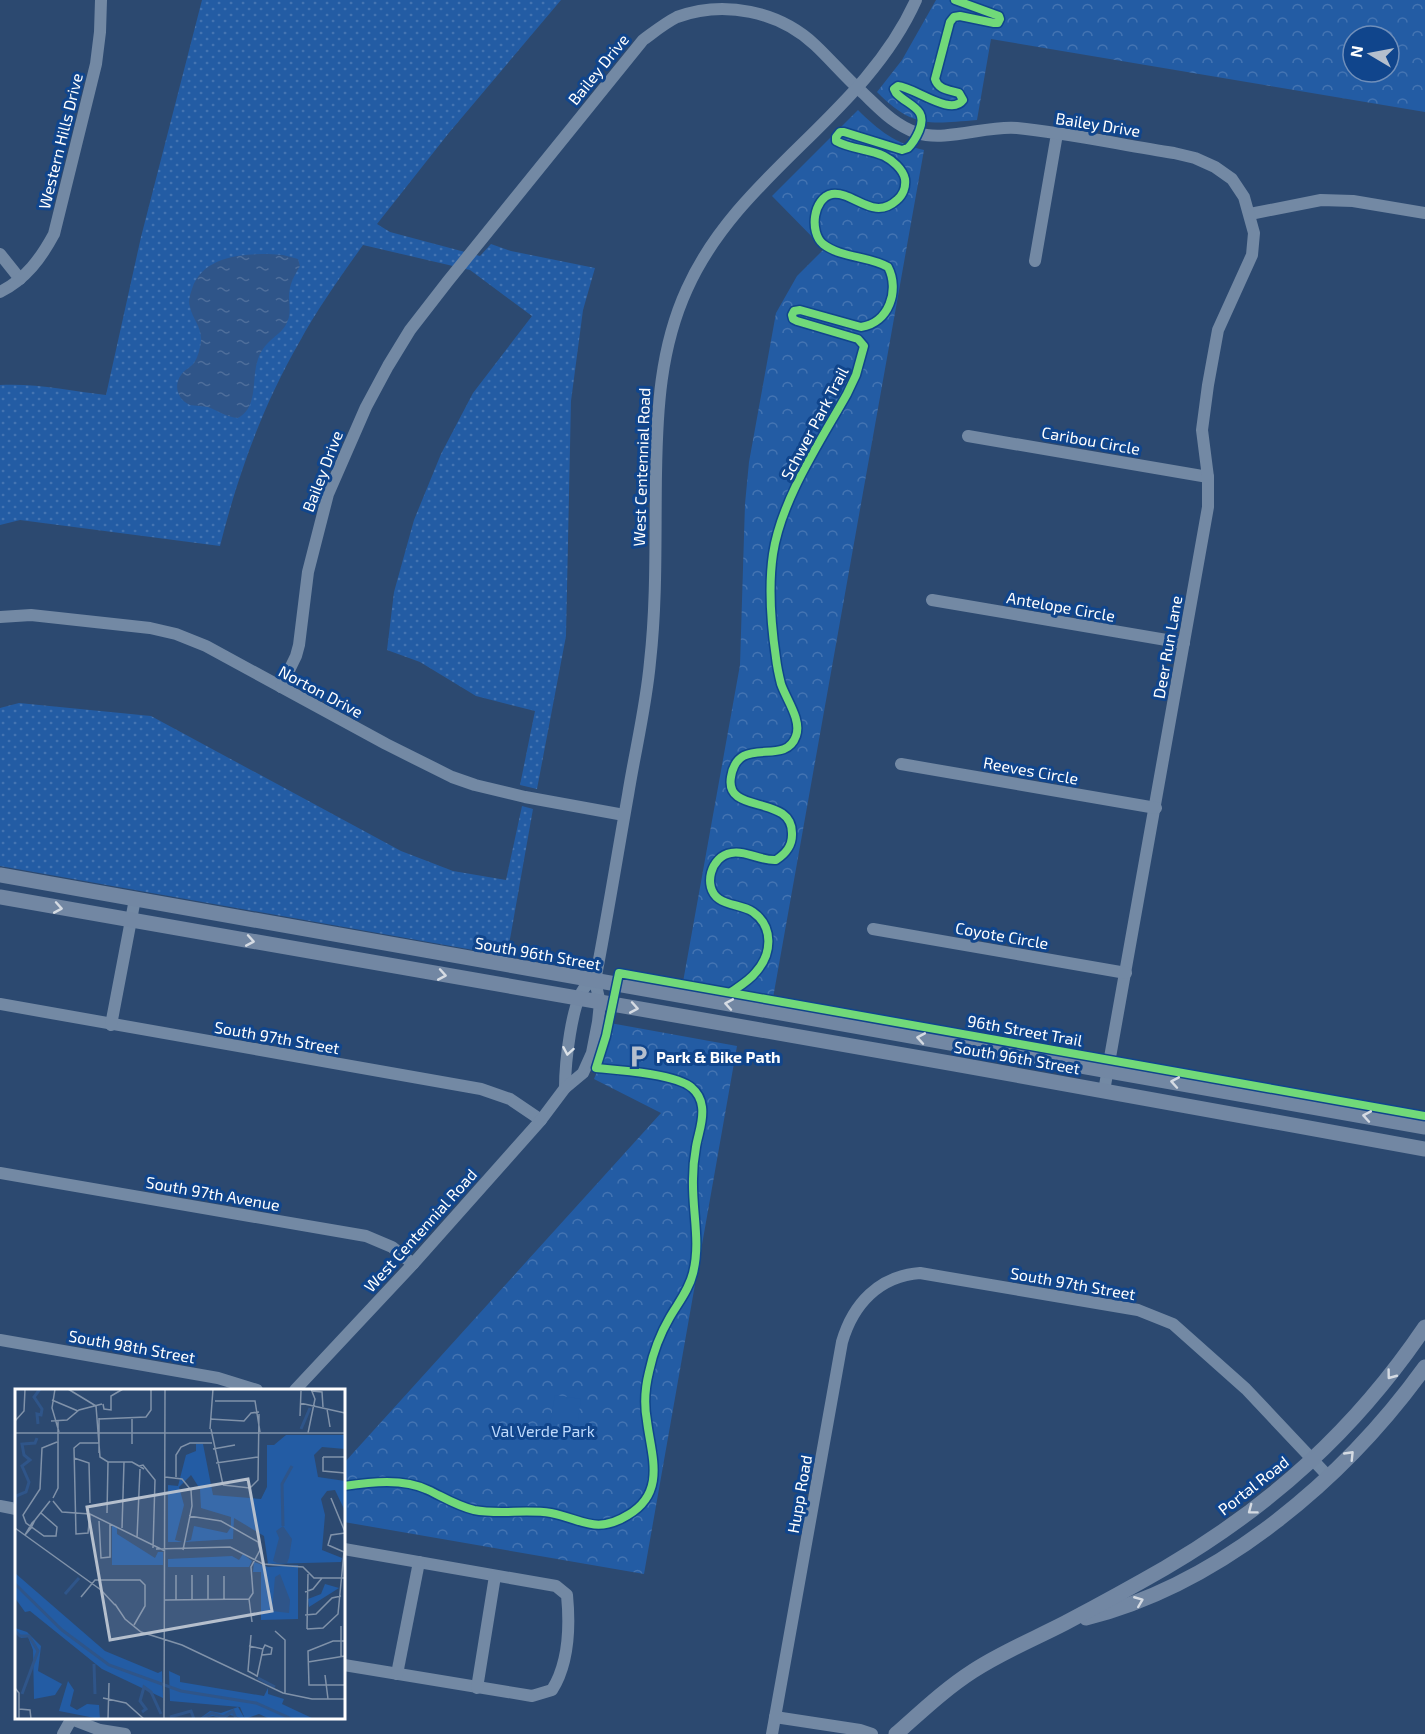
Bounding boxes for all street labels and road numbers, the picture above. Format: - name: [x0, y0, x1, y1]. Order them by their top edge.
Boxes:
- street label: Bailey Drive: [564, 30, 632, 108]
- street label: Western Hills Drive: [34, 71, 86, 211]
- street label: Bailey Drive: [1054, 108, 1142, 140]
- street label: Schwer Park Trail: [776, 363, 852, 483]
- street label: West Centennial Road: [629, 387, 653, 547]
- street label: Caribou Circle: [1040, 422, 1142, 458]
- street label: Bailey Drive: [298, 428, 346, 514]
- street label: Antelope Circle: [1005, 587, 1117, 625]
- street label: Deer Run Lane: [1149, 594, 1185, 700]
- street label: Norton Drive: [276, 661, 366, 721]
- street label: Reeves Circle: [982, 752, 1080, 788]
- street label: Coyote Circle: [954, 917, 1050, 953]
- street label: South 96th Street: [473, 933, 603, 973]
- street label: 96th Street Trail: [966, 1011, 1084, 1050]
- street label: South 97th Street: [213, 1017, 341, 1057]
- street label: South 96th Street: [952, 1037, 1082, 1077]
- street label: West Centennial Road: [360, 1165, 480, 1295]
- street label: South 97th Avenue: [145, 1172, 281, 1214]
- street label: South 97th Street: [1009, 1263, 1137, 1303]
- street label: South 98th Street: [67, 1325, 197, 1367]
- street label: Portal Road: [1214, 1452, 1292, 1518]
- street label: Hupp Road: [783, 1454, 815, 1534]

